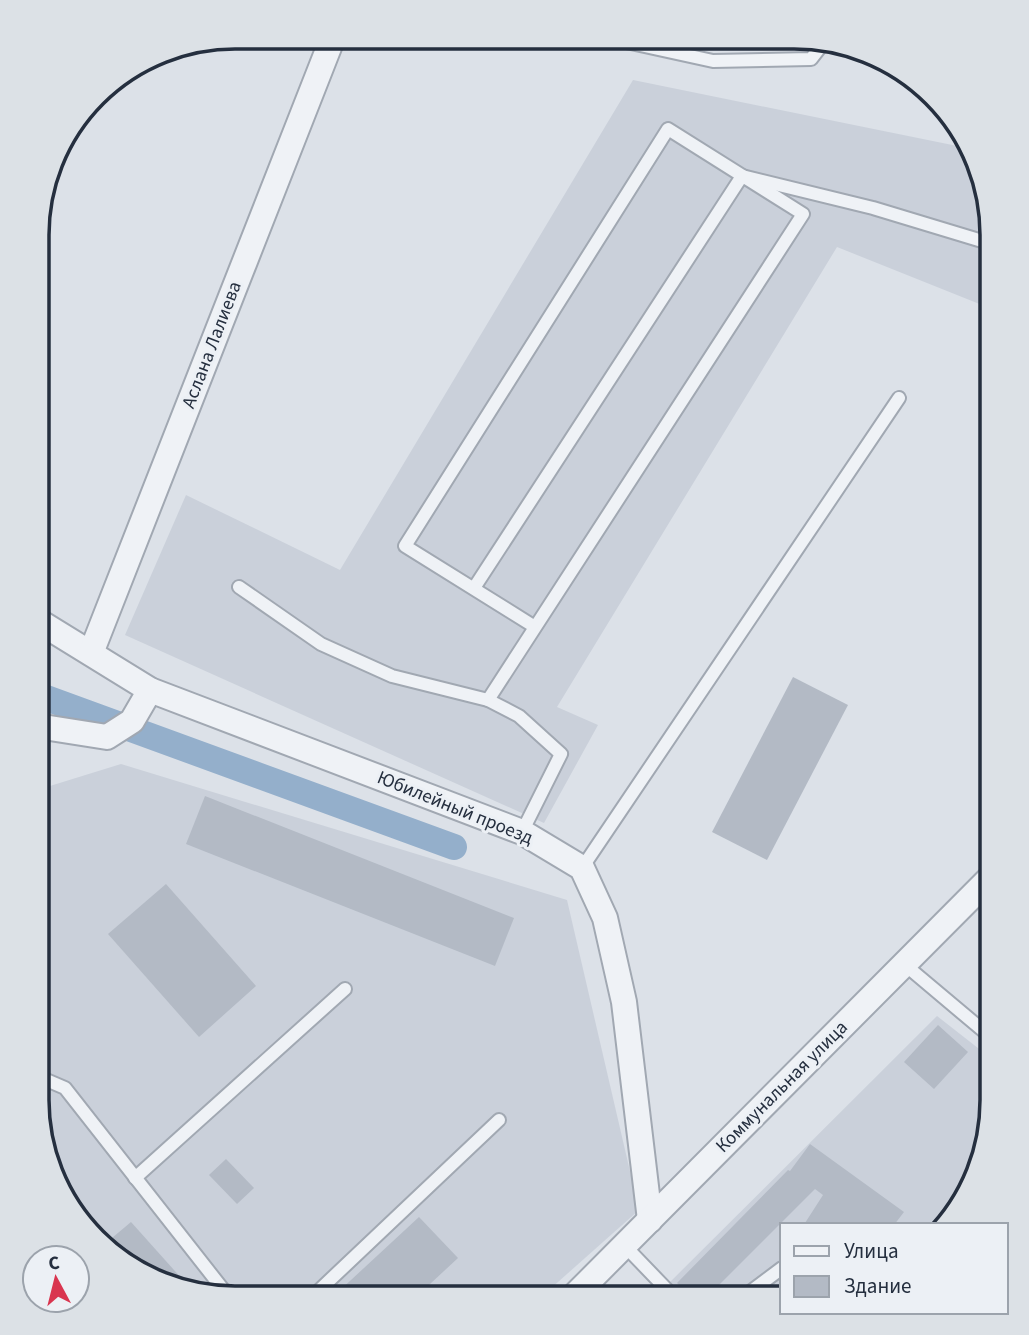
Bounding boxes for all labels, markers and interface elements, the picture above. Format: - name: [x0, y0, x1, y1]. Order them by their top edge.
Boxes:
- street label: Аслана Лалиева: [175, 278, 249, 412]
- street label: Юбилейный проезд: [373, 764, 537, 852]
- street label: Коммунальная улица: [710, 1015, 854, 1159]
- legend: [780, 1223, 1008, 1314]
- text: Улица: [844, 1236, 899, 1266]
- north arrow: [21, 1244, 91, 1314]
- text: С: [47, 1250, 61, 1278]
- text: Здание: [844, 1271, 912, 1301]

